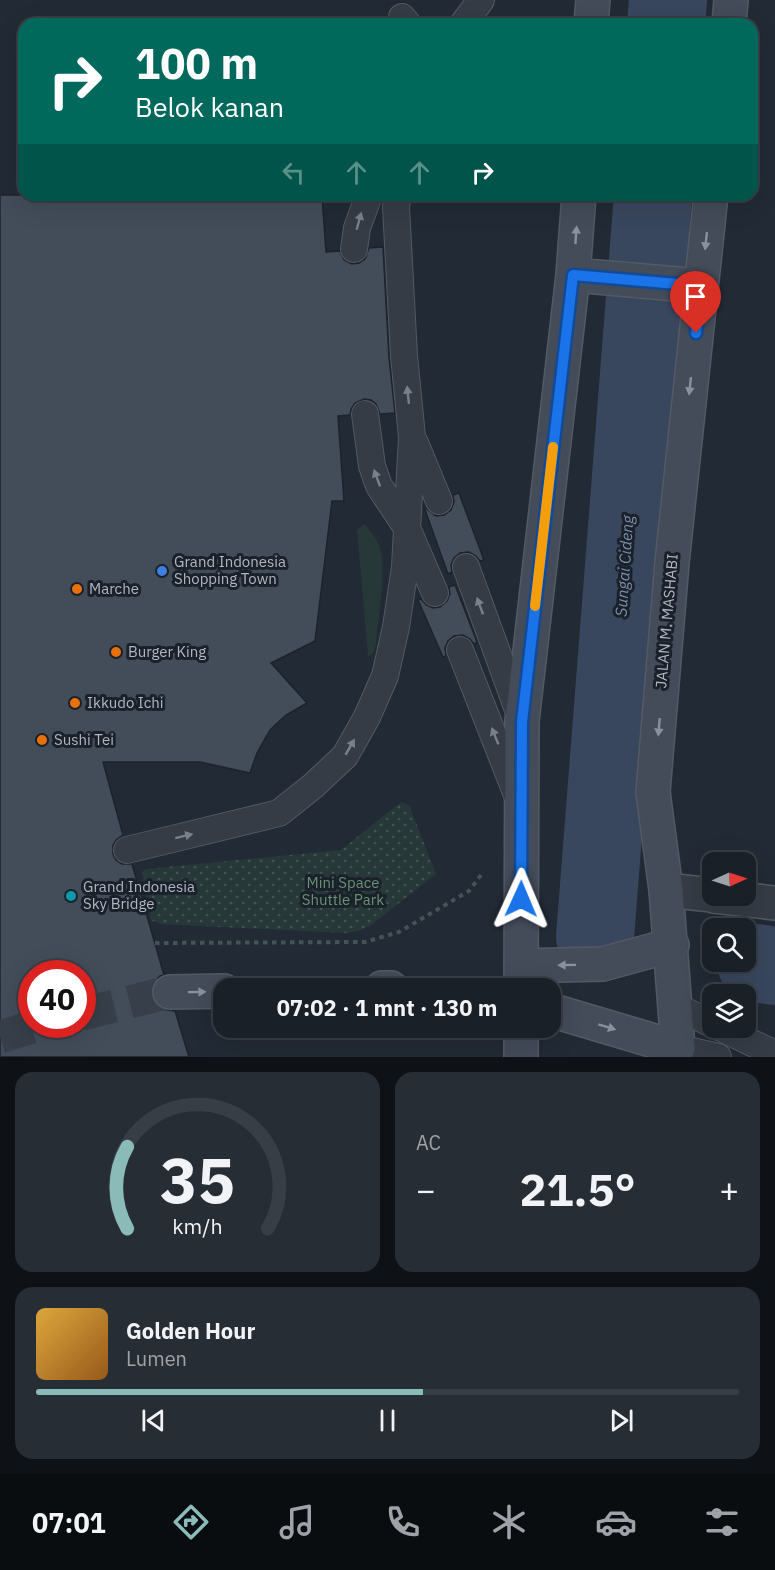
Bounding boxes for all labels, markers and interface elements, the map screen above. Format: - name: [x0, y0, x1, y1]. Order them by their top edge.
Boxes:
- text: 100 m: [135, 36, 258, 91]
- icon: right: [36, 42, 114, 120]
- text: Belok kanan: [135, 89, 284, 124]
- icon: left: [277, 156, 310, 189]
- icon: ahead: [340, 156, 373, 189]
- icon: ahead: [403, 156, 436, 189]
- icon: right: [466, 156, 499, 189]
- one-way arrow: [355, 212, 364, 230]
- one-way arrow: [571, 225, 580, 244]
- one-way arrow: [701, 231, 711, 250]
- pin: [670, 271, 721, 333]
- icon: arrive: [679, 280, 712, 313]
- one-way arrow: [685, 377, 695, 396]
- one-way arrow: [403, 385, 413, 404]
- one-way arrow: [371, 469, 381, 487]
- water label: Sungai Cideng: [610, 514, 638, 617]
- place label: Grand Indonesia Shopping Town: [174, 552, 286, 588]
- street label: JALAN M. MASHABI: [651, 553, 682, 689]
- marker: Grand Indonesia Shopping Town: [155, 564, 169, 578]
- place label: Marche: [89, 579, 139, 598]
- marker: Marche: [70, 582, 84, 596]
- one-way arrow: [475, 597, 485, 615]
- place label: Burger King: [128, 642, 206, 661]
- marker: Burger King: [109, 645, 123, 659]
- place label: Ikkudo Ichi: [87, 693, 164, 712]
- marker: Ikkudo Ichi: [68, 696, 82, 710]
- one-way arrow: [654, 717, 663, 736]
- one-way arrow: [490, 726, 500, 744]
- place label: Sushi Tei: [54, 730, 114, 749]
- marker: Sushi Tei: [35, 733, 49, 747]
- one-way arrow: [345, 738, 355, 755]
- one-way arrow: [175, 830, 193, 840]
- north arrow: [702, 852, 756, 906]
- map controls: [702, 852, 756, 1038]
- position arrow: [489, 867, 553, 931]
- park label: Mini Space Shuttle Park: [302, 873, 384, 909]
- place label: Grand Indonesia Sky Bridge: [83, 877, 195, 913]
- marker: Grand Indonesia Sky Bridge: [64, 889, 78, 903]
- button: search: [702, 918, 756, 972]
- speed limit sign: 40: [18, 960, 96, 1038]
- one-way arrow: [557, 960, 576, 970]
- button: layers: [702, 984, 756, 1038]
- one-way arrow: [187, 987, 206, 996]
- text: 07:02 · 1 mnt · 130 m: [277, 993, 497, 1022]
- one-way arrow: [598, 1023, 616, 1032]
- text: AC: [416, 1129, 441, 1156]
- text: 35: [160, 1139, 235, 1220]
- text: 21.5°: [519, 1160, 636, 1218]
- text: −: [416, 1168, 436, 1211]
- text: +: [719, 1168, 739, 1211]
- text: km/h: [172, 1212, 223, 1240]
- text: Golden Hour: [126, 1316, 255, 1345]
- text: Lumen: [126, 1345, 187, 1372]
- icon: previous: [137, 1404, 170, 1437]
- icon: pause: [371, 1404, 404, 1437]
- icon: next: [605, 1404, 638, 1437]
- icon: directions: [170, 1501, 212, 1543]
- icon: music: [276, 1501, 318, 1543]
- icon: phone: [382, 1501, 424, 1543]
- icon: climate: [488, 1501, 530, 1543]
- icon: car: [595, 1501, 637, 1543]
- icon: filters: [701, 1501, 743, 1543]
- text: 07:01: [32, 1505, 106, 1540]

